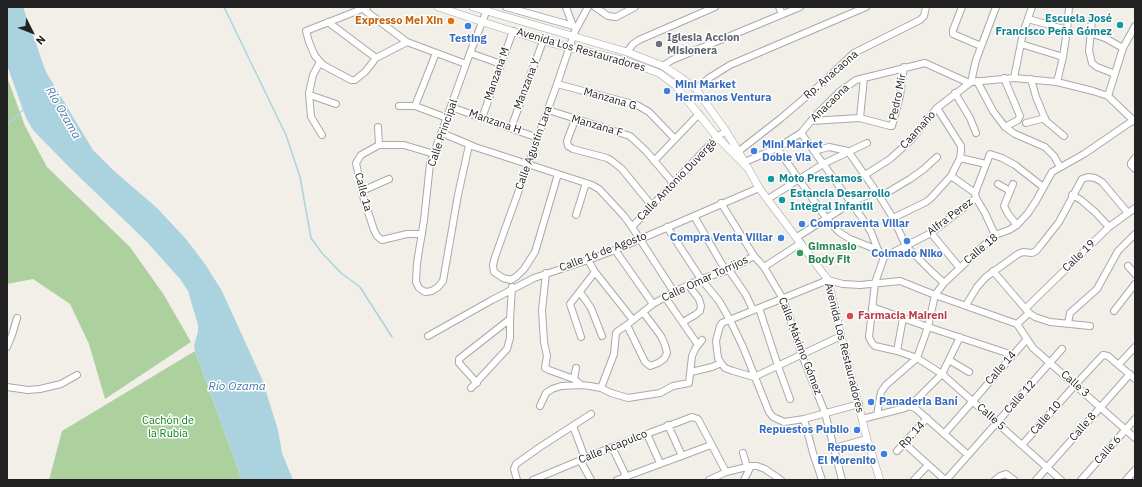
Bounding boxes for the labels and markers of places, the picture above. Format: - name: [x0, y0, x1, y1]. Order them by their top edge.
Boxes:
- place label: Escuela José Francisco Peña Gómez: [996, 12, 1112, 38]
- place label: Expresso Mei Xin: [355, 14, 443, 28]
- marker: Expresso Mei Xin: [446, 16, 456, 26]
- marker: Escuela José Francisco Peña Gómez: [1115, 20, 1125, 30]
- marker: Testing: [463, 21, 473, 31]
- place label: Iglesia Accion Misionera: [667, 31, 740, 57]
- place label: Testing: [449, 32, 487, 46]
- marker: Iglesia Accion Misionera: [654, 39, 664, 49]
- place label: Mini Market Hermanos Ventura: [675, 78, 771, 104]
- marker: Mini Market Hermanos Ventura: [662, 86, 672, 96]
- place label: Mini Market Doble Via: [762, 138, 823, 164]
- marker: Mini Market Doble Via: [749, 146, 759, 156]
- place label: Moto Prestamos: [779, 172, 862, 186]
- marker: Moto Prestamos: [766, 174, 776, 184]
- place label: Estancia Desarrollo Integral Infantil: [790, 187, 890, 213]
- marker: Estancia Desarrollo Integral Infantil: [777, 195, 787, 205]
- place label: Compraventa Villar: [810, 217, 910, 231]
- marker: Compraventa Villar: [797, 219, 807, 229]
- place label: Compra Venta Villar: [670, 231, 773, 245]
- marker: Compra Venta Villar: [776, 233, 786, 243]
- marker: Colmado Niko: [902, 236, 912, 246]
- place label: Gimnasio Body Fit: [808, 240, 857, 266]
- place label: Colmado Niko: [871, 247, 943, 261]
- marker: Gimnasio Body Fit: [795, 248, 805, 258]
- place label: Farmacia Maireni: [858, 309, 947, 323]
- marker: Farmacia Maireni: [845, 311, 855, 321]
- place label: Panaderia Baní: [879, 395, 958, 409]
- marker: Panaderia Baní: [866, 397, 876, 407]
- place label: Repuestos Publio: [759, 423, 849, 437]
- marker: Repuestos Publio: [852, 425, 862, 435]
- place label: Repuesto El Morenito: [818, 441, 876, 467]
- marker: Repuesto El Morenito: [879, 449, 889, 459]

